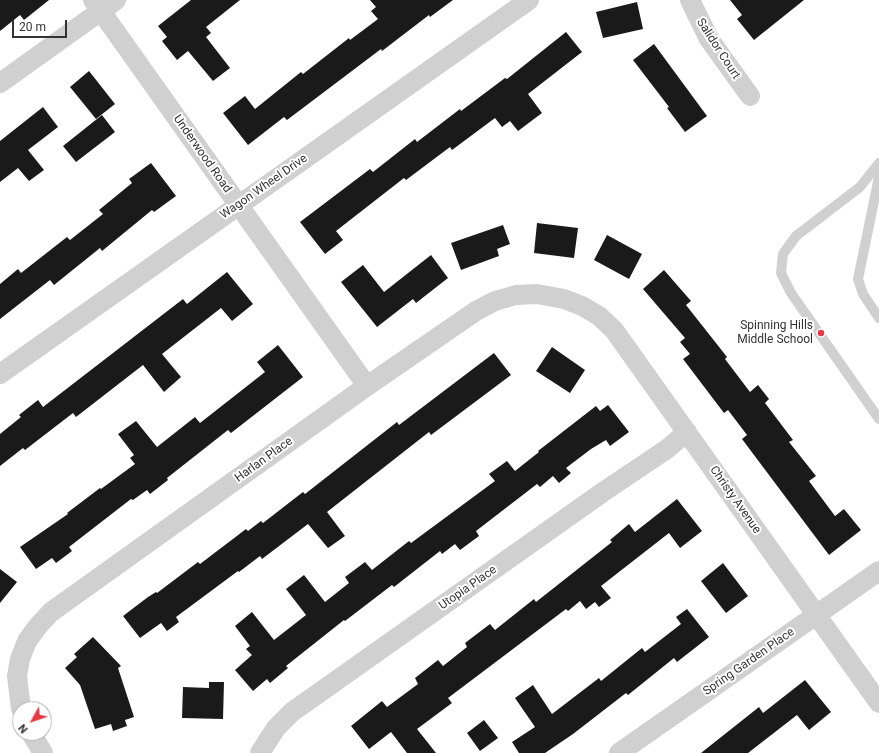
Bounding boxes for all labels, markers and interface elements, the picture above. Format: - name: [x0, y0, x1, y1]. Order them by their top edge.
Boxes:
- scale bar: [14, 12, 69, 38]
- street label: Salidor Court: [693, 16, 743, 82]
- text: 20 m: [19, 20, 46, 34]
- street label: Underwood Road: [170, 112, 234, 196]
- street label: Wagon Wheel Drive: [218, 152, 310, 222]
- place label: Spinning Hills Middle School: [737, 319, 813, 347]
- marker: Spinning Hills Middle School: [816, 328, 826, 338]
- street label: Harlan Place: [232, 434, 296, 486]
- street label: Christy Avenue: [706, 463, 764, 537]
- street label: Utopia Place: [436, 563, 500, 613]
- street label: Spring Garden Place: [701, 625, 797, 699]
- north arrow: [12, 701, 52, 741]
- text: N: [16, 721, 31, 736]

